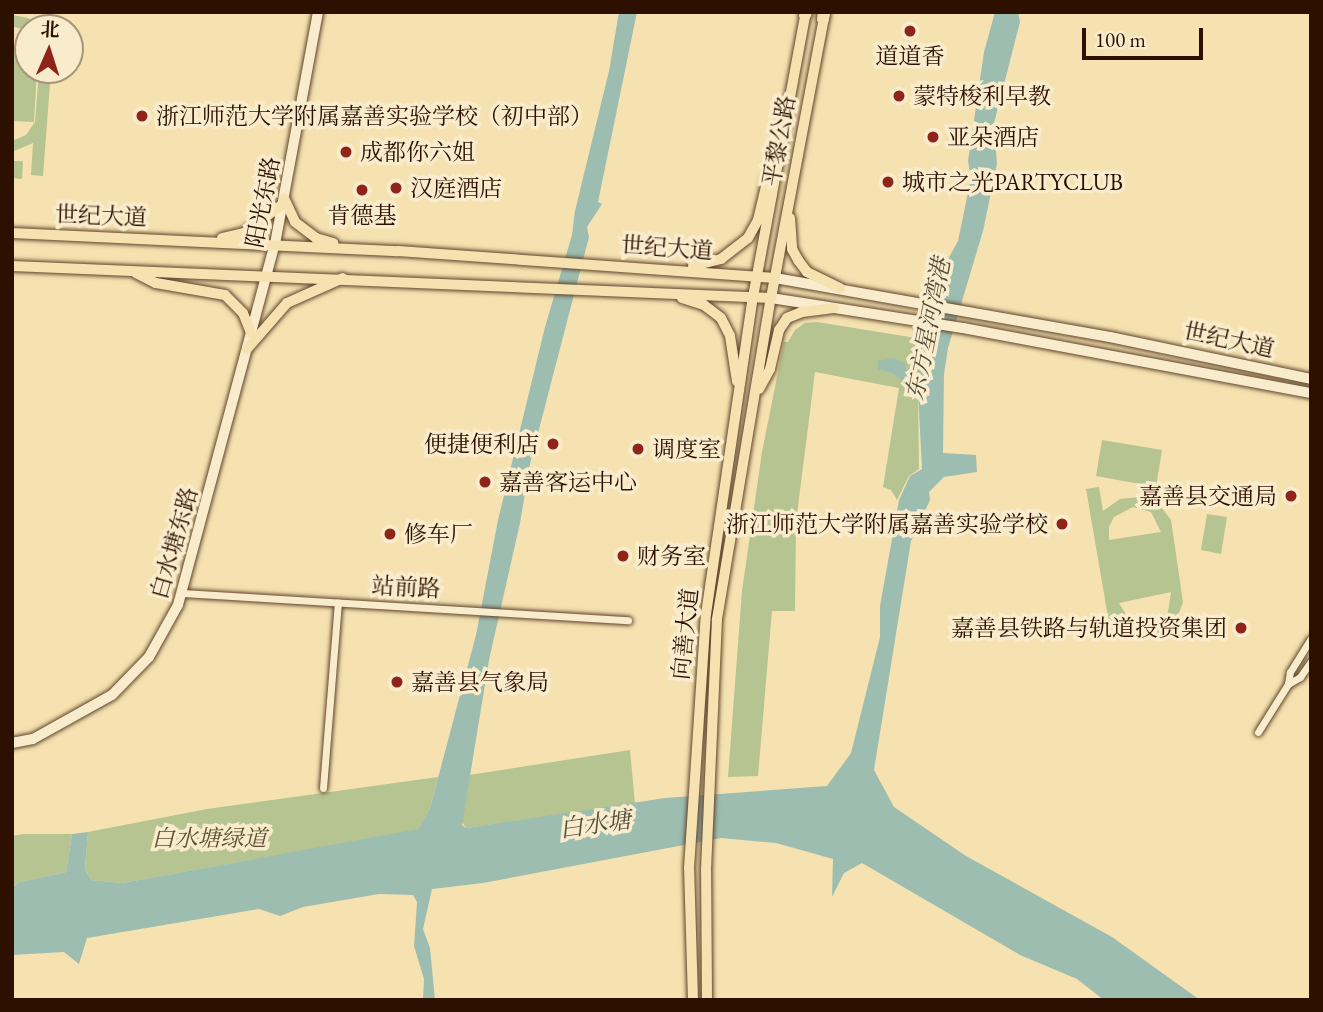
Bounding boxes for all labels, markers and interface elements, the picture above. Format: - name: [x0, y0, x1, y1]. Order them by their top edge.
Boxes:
- north arrow: [14, 14, 84, 84]
- scale bar: [1085, 14, 1206, 58]
- text: 北: [40, 17, 60, 43]
- marker: 道道香: [902, 23, 918, 39]
- text: 100 m: [1095, 26, 1146, 53]
- place label: 道道香: [876, 42, 944, 70]
- place label: 蒙特梭利早教: [913, 82, 1051, 110]
- marker: 蒙特梭利早教: [891, 88, 907, 104]
- street label: 平黎公路: [757, 93, 801, 189]
- place label: 浙江师范大学附属嘉善实验学校（初中部）: [156, 102, 593, 130]
- marker: 浙江师范大学附属嘉善实验学校（初中部）: [134, 108, 150, 124]
- place label: 亚朵酒店: [947, 123, 1039, 151]
- marker: 亚朵酒店: [925, 129, 941, 145]
- place label: 成都你六姐: [360, 138, 475, 166]
- marker: 成都你六姐: [338, 144, 354, 160]
- street label: 阳光东路: [241, 154, 285, 250]
- place label: 城市之光PARTYCLUB: [902, 168, 1123, 196]
- place label: 汉庭酒店: [410, 174, 502, 202]
- marker: 城市之光PARTYCLUB: [880, 174, 896, 190]
- marker: 汉庭酒店: [388, 180, 404, 196]
- marker: 肯德基: [354, 182, 370, 198]
- street label: 世纪大道: [55, 201, 147, 231]
- place label: 肯德基: [328, 201, 396, 229]
- street label: 世纪大道: [620, 231, 714, 265]
- water label: 东方星河湾港: [900, 256, 956, 402]
- street label: 世纪大道: [1181, 317, 1277, 363]
- place label: 便捷便利店: [424, 430, 539, 458]
- place label: 调度室: [652, 435, 721, 463]
- marker: 便捷便利店: [545, 436, 561, 452]
- marker: 调度室: [630, 441, 646, 457]
- place label: 嘉善客运中心: [499, 468, 637, 496]
- marker: 嘉善客运中心: [477, 474, 493, 490]
- place label: 嘉善县交通局: [1139, 482, 1277, 510]
- street label: 白水塘东路: [145, 484, 203, 602]
- marker: 嘉善县交通局: [1283, 488, 1299, 504]
- place label: 浙江师范大学附属嘉善实验学校: [726, 510, 1048, 538]
- marker: 浙江师范大学附属嘉善实验学校: [1054, 516, 1070, 532]
- place label: 修车厂: [404, 520, 473, 548]
- marker: 修车厂: [382, 526, 398, 542]
- place label: 财务室: [637, 542, 706, 570]
- marker: 财务室: [615, 548, 631, 564]
- street label: 站前路: [371, 571, 441, 603]
- street label: 向善大道: [666, 587, 704, 681]
- place label: 嘉善县铁路与轨道投资集团: [951, 614, 1227, 642]
- marker: 嘉善县铁路与轨道投资集团: [1233, 620, 1249, 636]
- place label: 嘉善县气象局: [411, 668, 549, 696]
- marker: 嘉善县气象局: [389, 674, 405, 690]
- water label: 白水塘: [557, 805, 633, 843]
- park label: 白水塘绿道: [152, 824, 266, 852]

